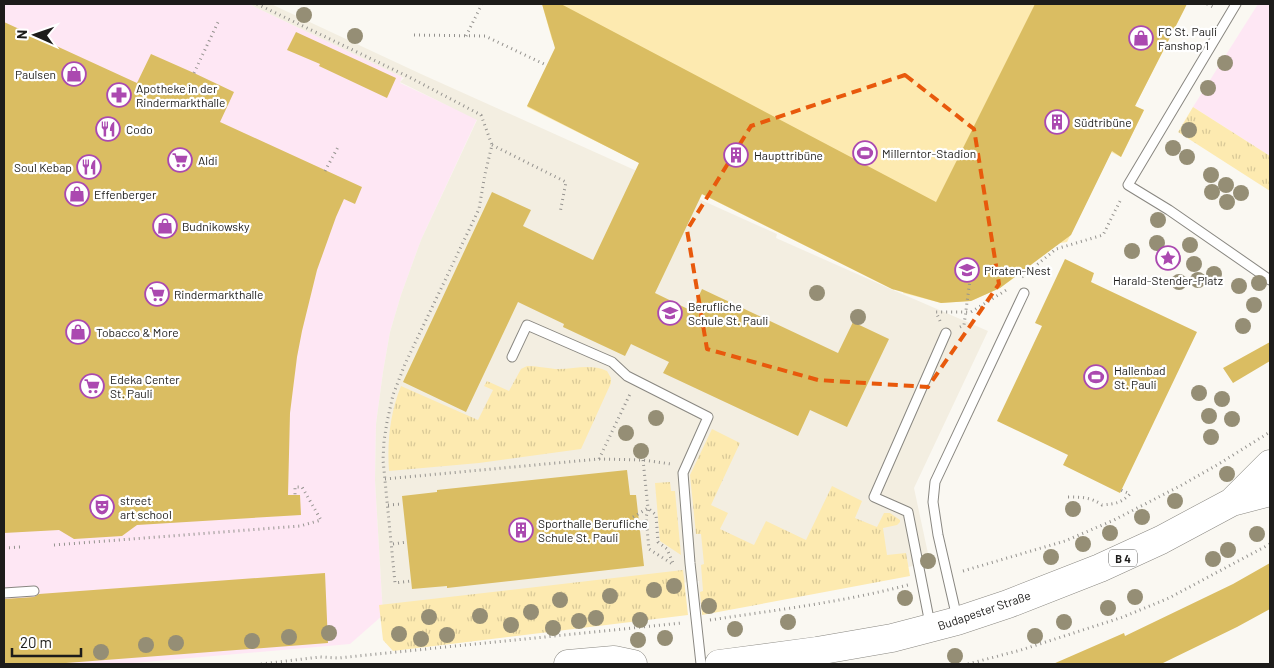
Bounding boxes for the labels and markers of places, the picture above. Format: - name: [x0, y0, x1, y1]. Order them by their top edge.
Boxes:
- place label: FC St. Pauli Fanshop 1: [1158, 24, 1217, 52]
- shop icon: FC St. Pauli Fanshop 1: [1128, 25, 1154, 51]
- shop icon: Paulsen: [61, 61, 87, 87]
- place label: Paulsen: [15, 67, 56, 81]
- place label: Apotheke in der Rindermarkthalle: [136, 81, 225, 109]
- pharmacy icon: Apotheke in der Rindermarkthalle: [106, 82, 132, 108]
- building icon: Südtribüne: [1044, 109, 1070, 135]
- place label: Südtribüne: [1074, 115, 1132, 129]
- restaurant icon: Codo: [95, 116, 121, 142]
- place label: Codo: [126, 122, 153, 136]
- sports icon: Millerntor-Stadion: [852, 140, 878, 166]
- building icon: Haupttribüne: [723, 142, 749, 168]
- place label: Millerntor-Stadion: [882, 146, 976, 160]
- supermarket icon: Aldi: [167, 147, 193, 173]
- place label: Haupttribüne: [754, 148, 823, 162]
- place label: Aldi: [198, 153, 218, 167]
- restaurant icon: Soul Kebap: [76, 154, 102, 180]
- place label: Soul Kebap: [14, 160, 72, 174]
- shop icon: Effenberger: [64, 181, 90, 207]
- place label: Effenberger: [94, 187, 157, 201]
- shop icon: Budnikowsky: [152, 213, 178, 239]
- place label: Budnikowsky: [182, 219, 250, 233]
- place icon: Harald-Stender-Platz: [1155, 245, 1181, 271]
- school or university icon: Piraten-Nest: [954, 257, 980, 283]
- place label: Piraten-Nest: [984, 263, 1051, 277]
- place label: Harald-Stender-Platz: [1113, 273, 1223, 287]
- supermarket icon: Rindermarkthalle: [144, 281, 170, 307]
- place label: Rindermarkthalle: [174, 287, 263, 301]
- place label: Berufliche Schule St. Pauli: [688, 299, 768, 327]
- school or university icon: Berufliche Schule St. Pauli: [657, 300, 683, 326]
- shop icon: Tobacco & More: [65, 319, 91, 345]
- place label: Tobacco & More: [96, 325, 179, 339]
- place label: Hallenbad St. Pauli: [1114, 363, 1166, 391]
- sports icon: Hallenbad St. Pauli: [1083, 364, 1109, 390]
- place label: Edeka Center St. Pauli: [110, 372, 180, 400]
- supermarket icon: Edeka Center St. Pauli: [79, 373, 105, 399]
- place label: street art school: [120, 493, 172, 521]
- theatre icon: street art school: [89, 494, 115, 520]
- place label: Sporthalle Berufliche Schule St. Pauli: [538, 516, 648, 544]
- building icon: Sporthalle Berufliche Schule St. Pauli: [508, 517, 534, 543]

